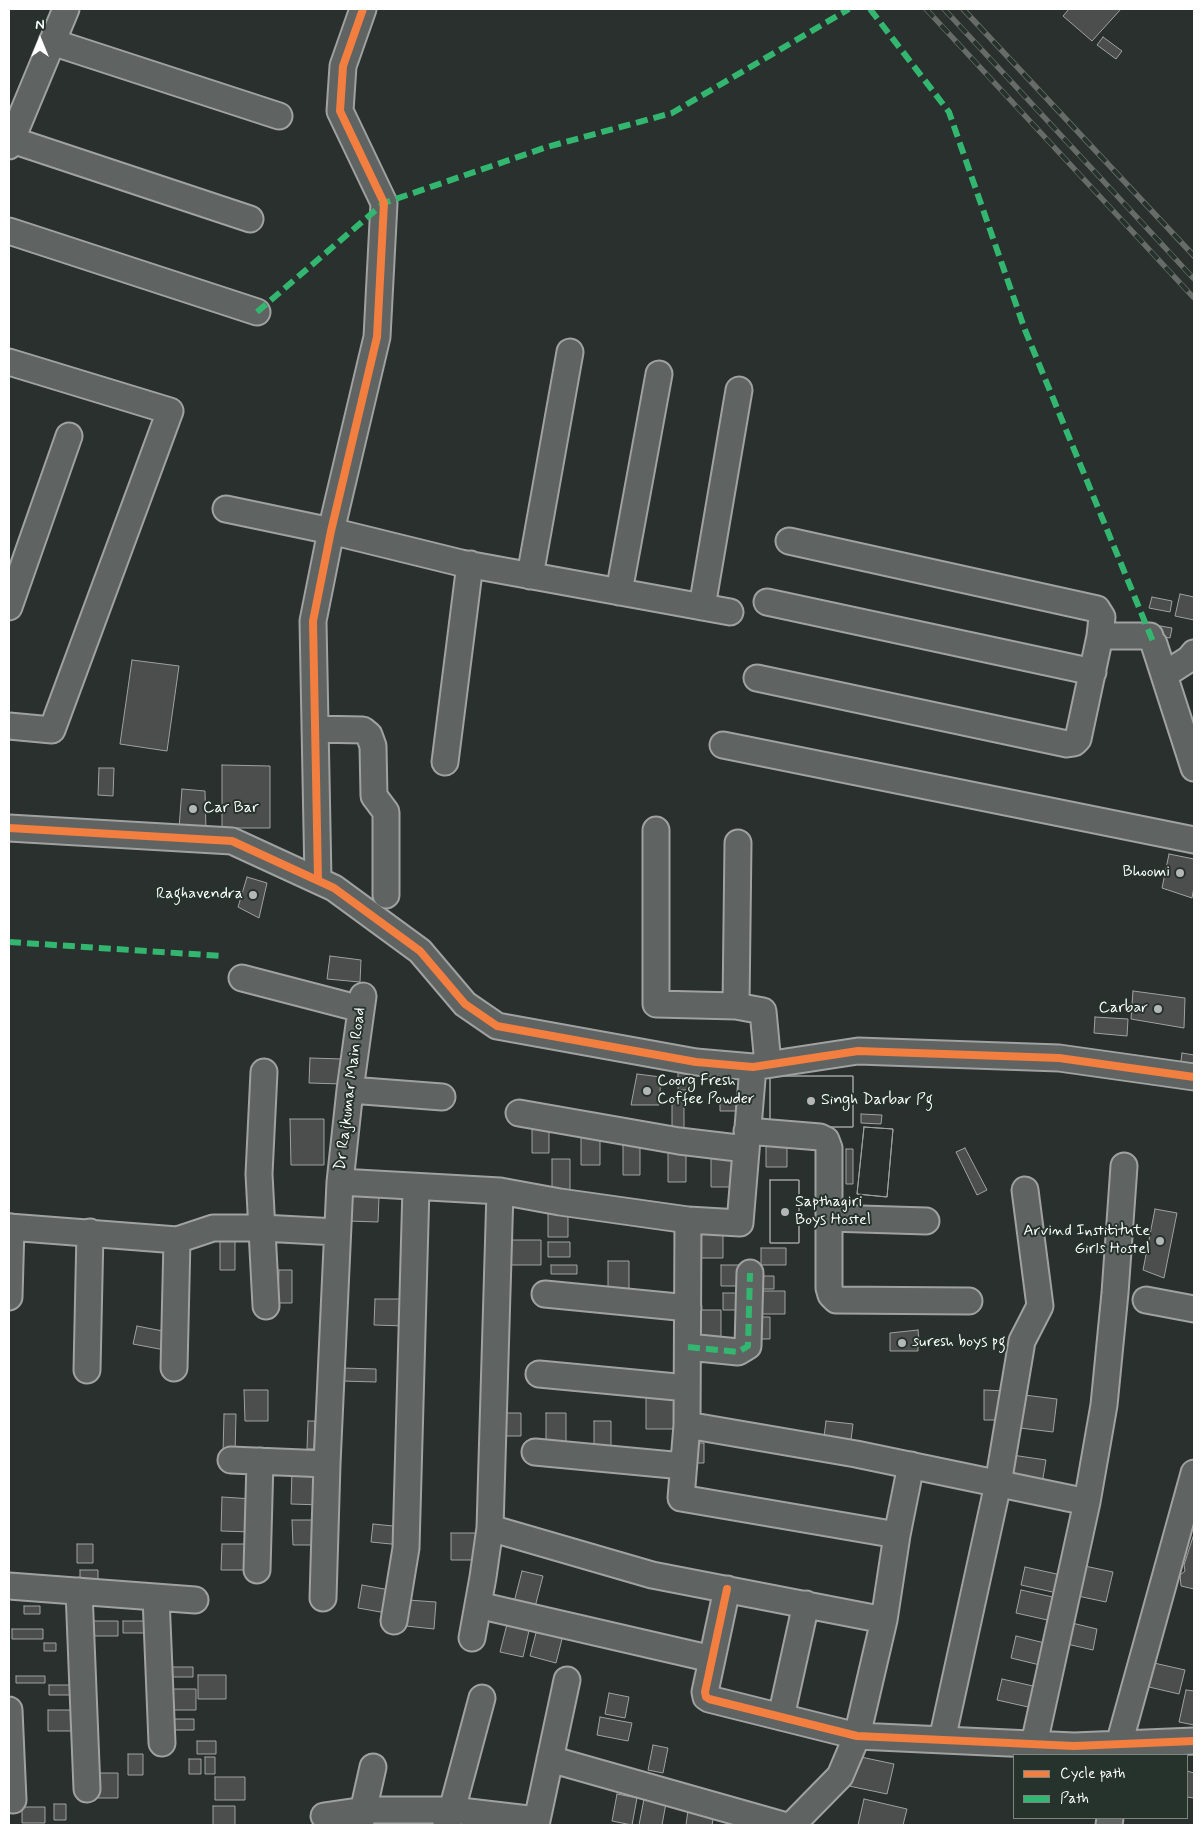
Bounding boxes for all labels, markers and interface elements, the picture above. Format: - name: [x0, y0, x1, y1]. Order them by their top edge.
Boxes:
- north arrow: [15, 15, 65, 65]
- text: N: [35, 16, 45, 34]
- place label: Car Bar: [203, 799, 259, 819]
- marker: Car Bar: [187, 803, 199, 815]
- place label: Bhoomi: [1123, 863, 1170, 883]
- marker: Bhoomi: [1174, 867, 1186, 879]
- place label: Raghavendra: [156, 885, 243, 905]
- marker: Raghavendra: [247, 889, 259, 901]
- place label: Carbar: [1099, 999, 1148, 1019]
- marker: Carbar: [1152, 1003, 1164, 1015]
- street label: Dr Rajkumar Main Road: [331, 1006, 371, 1172]
- place label: Coorg Fresh Coffee Powder: [657, 1072, 755, 1110]
- marker: Coorg Fresh Coffee Powder: [641, 1085, 653, 1097]
- place label: Singh Darbar Pg: [821, 1091, 933, 1111]
- marker: Singh Darbar Pg: [805, 1095, 817, 1107]
- place label: Sapthagiri Boys Hostel: [795, 1193, 871, 1231]
- marker: Sapthagiri Boys Hostel: [779, 1206, 791, 1218]
- place label: Arvind Instititute Girls Hostel: [1023, 1222, 1150, 1260]
- marker: Arvind Instititute Girls Hostel: [1154, 1235, 1166, 1247]
- place label: suresh boys pg: [912, 1333, 1006, 1353]
- marker: suresh boys pg: [896, 1337, 908, 1349]
- legend: [1013, 1754, 1188, 1819]
- text: Cycle path: [1060, 1764, 1125, 1784]
- text: Path: [1060, 1789, 1089, 1809]

